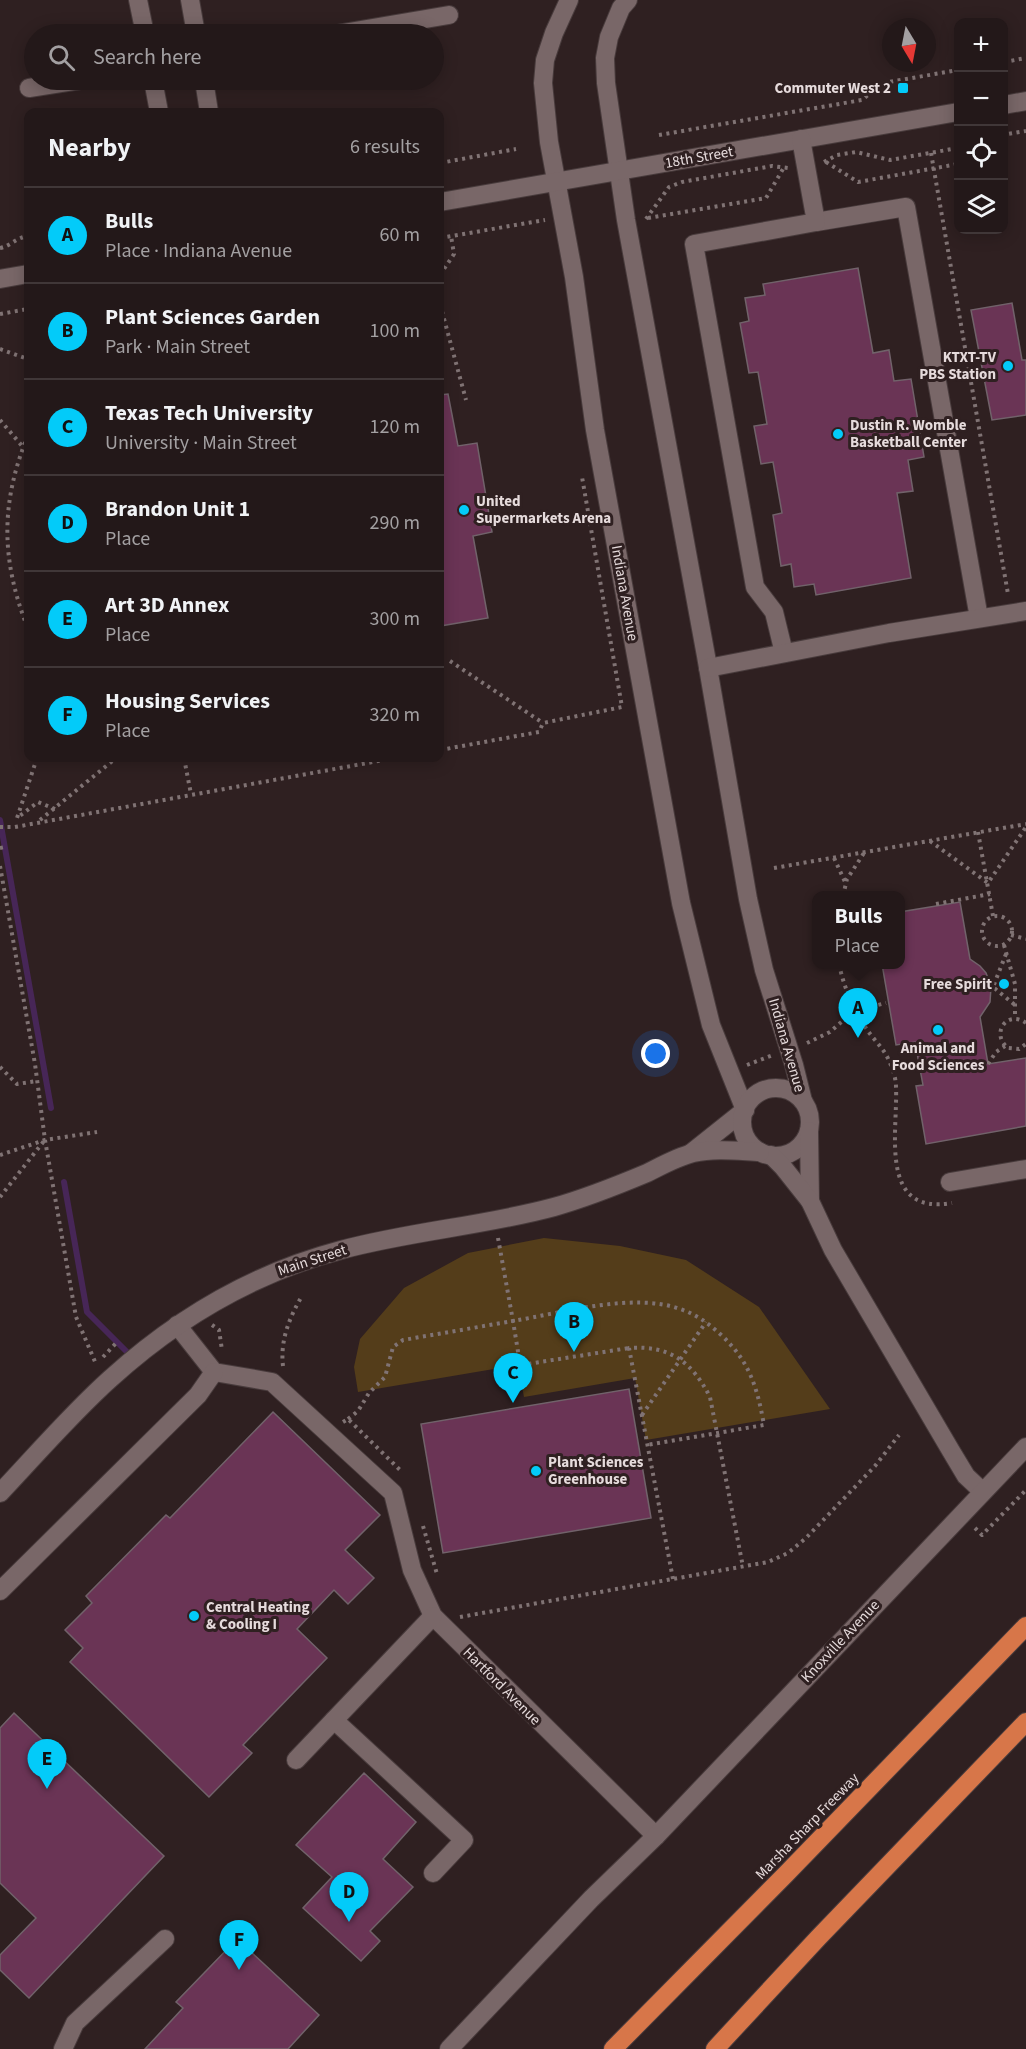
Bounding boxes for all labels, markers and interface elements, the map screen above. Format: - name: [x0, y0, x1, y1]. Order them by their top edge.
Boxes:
- north arrow: [882, 18, 936, 72]
- map controls: [954, 18, 1008, 234]
- button: +: [954, 18, 1008, 72]
- search box: [24, 24, 444, 90]
- icon: search: [45, 41, 78, 74]
- text: Search here: [93, 41, 201, 73]
- button: −: [954, 72, 1008, 126]
- place label: Commuter West 2: [775, 78, 891, 99]
- marker: Commuter West 2: [896, 81, 910, 95]
- button: locate: [954, 126, 1008, 180]
- text: Nearby: [48, 129, 131, 166]
- text: 6 results: [350, 133, 420, 161]
- street label: 18th Street: [663, 141, 735, 174]
- button: layers: [954, 180, 1008, 234]
- text: Bulls: [105, 205, 153, 237]
- text: A: [62, 221, 73, 249]
- text: 60 m: [380, 221, 420, 249]
- text: Place · Indiana Avenue: [105, 237, 292, 265]
- text: Plant Sciences Garden: [105, 301, 320, 333]
- text: B: [61, 317, 74, 345]
- text: 100 m: [370, 317, 420, 345]
- text: Park · Main Street: [105, 333, 250, 361]
- place label: KTXT-TV PBS Station: [919, 347, 997, 385]
- marker: KTXT-TV PBS Station: [1001, 359, 1015, 373]
- text: Texas Tech University: [105, 397, 313, 429]
- text: C: [62, 413, 73, 441]
- text: 120 m: [370, 413, 420, 441]
- place label: Dustin R. Womble Basketball Center: [850, 415, 967, 453]
- marker: Dustin R. Womble Basketball Center: [831, 427, 845, 441]
- text: University · Main Street: [105, 429, 297, 457]
- place label: United Supermarkets Arena: [476, 491, 611, 529]
- text: Brandon Unit 1: [105, 493, 250, 525]
- marker: United Supermarkets Arena: [457, 503, 471, 517]
- text: D: [61, 509, 74, 537]
- text: 290 m: [370, 509, 420, 537]
- text: Place: [105, 525, 150, 553]
- street label: Indiana Avenue: [606, 544, 643, 643]
- text: Art 3D Annex: [105, 589, 229, 621]
- text: E: [62, 605, 73, 633]
- text: 300 m: [370, 605, 420, 633]
- text: Place: [105, 621, 150, 649]
- text: Housing Services: [105, 685, 270, 717]
- text: F: [62, 701, 73, 729]
- text: 320 m: [370, 701, 420, 729]
- text: Place: [105, 717, 150, 745]
- popup: [812, 891, 905, 969]
- text: Bulls: [834, 900, 883, 932]
- text: Place: [834, 932, 880, 960]
- place label: Free Spirit: [923, 974, 992, 995]
- marker: Free Spirit: [997, 977, 1011, 991]
- pin: A: [838, 988, 878, 1038]
- street label: Indiana Avenue: [763, 996, 810, 1095]
- marker: Animal and Food Sciences: [931, 1023, 945, 1037]
- place label: Animal and Food Sciences: [892, 1038, 985, 1076]
- your location: [641, 1039, 670, 1068]
- street label: Main Street: [275, 1240, 349, 1281]
- pin: B: [554, 1302, 594, 1352]
- pin: C: [494, 1354, 532, 1403]
- place label: Plant Sciences Greenhouse: [548, 1452, 644, 1490]
- marker: Plant Sciences Greenhouse: [529, 1464, 543, 1478]
- street label: Knoxville Avenue: [796, 1595, 884, 1687]
- place label: Central Heating & Cooling I: [206, 1597, 309, 1635]
- marker: Central Heating & Cooling I: [187, 1609, 201, 1623]
- street label: Hartford Avenue: [458, 1643, 545, 1730]
- pin: E: [28, 1740, 66, 1789]
- street label: Marsha Sharp Freeway: [751, 1768, 864, 1884]
- pin: D: [330, 1872, 368, 1922]
- pin: F: [220, 1920, 258, 1970]

